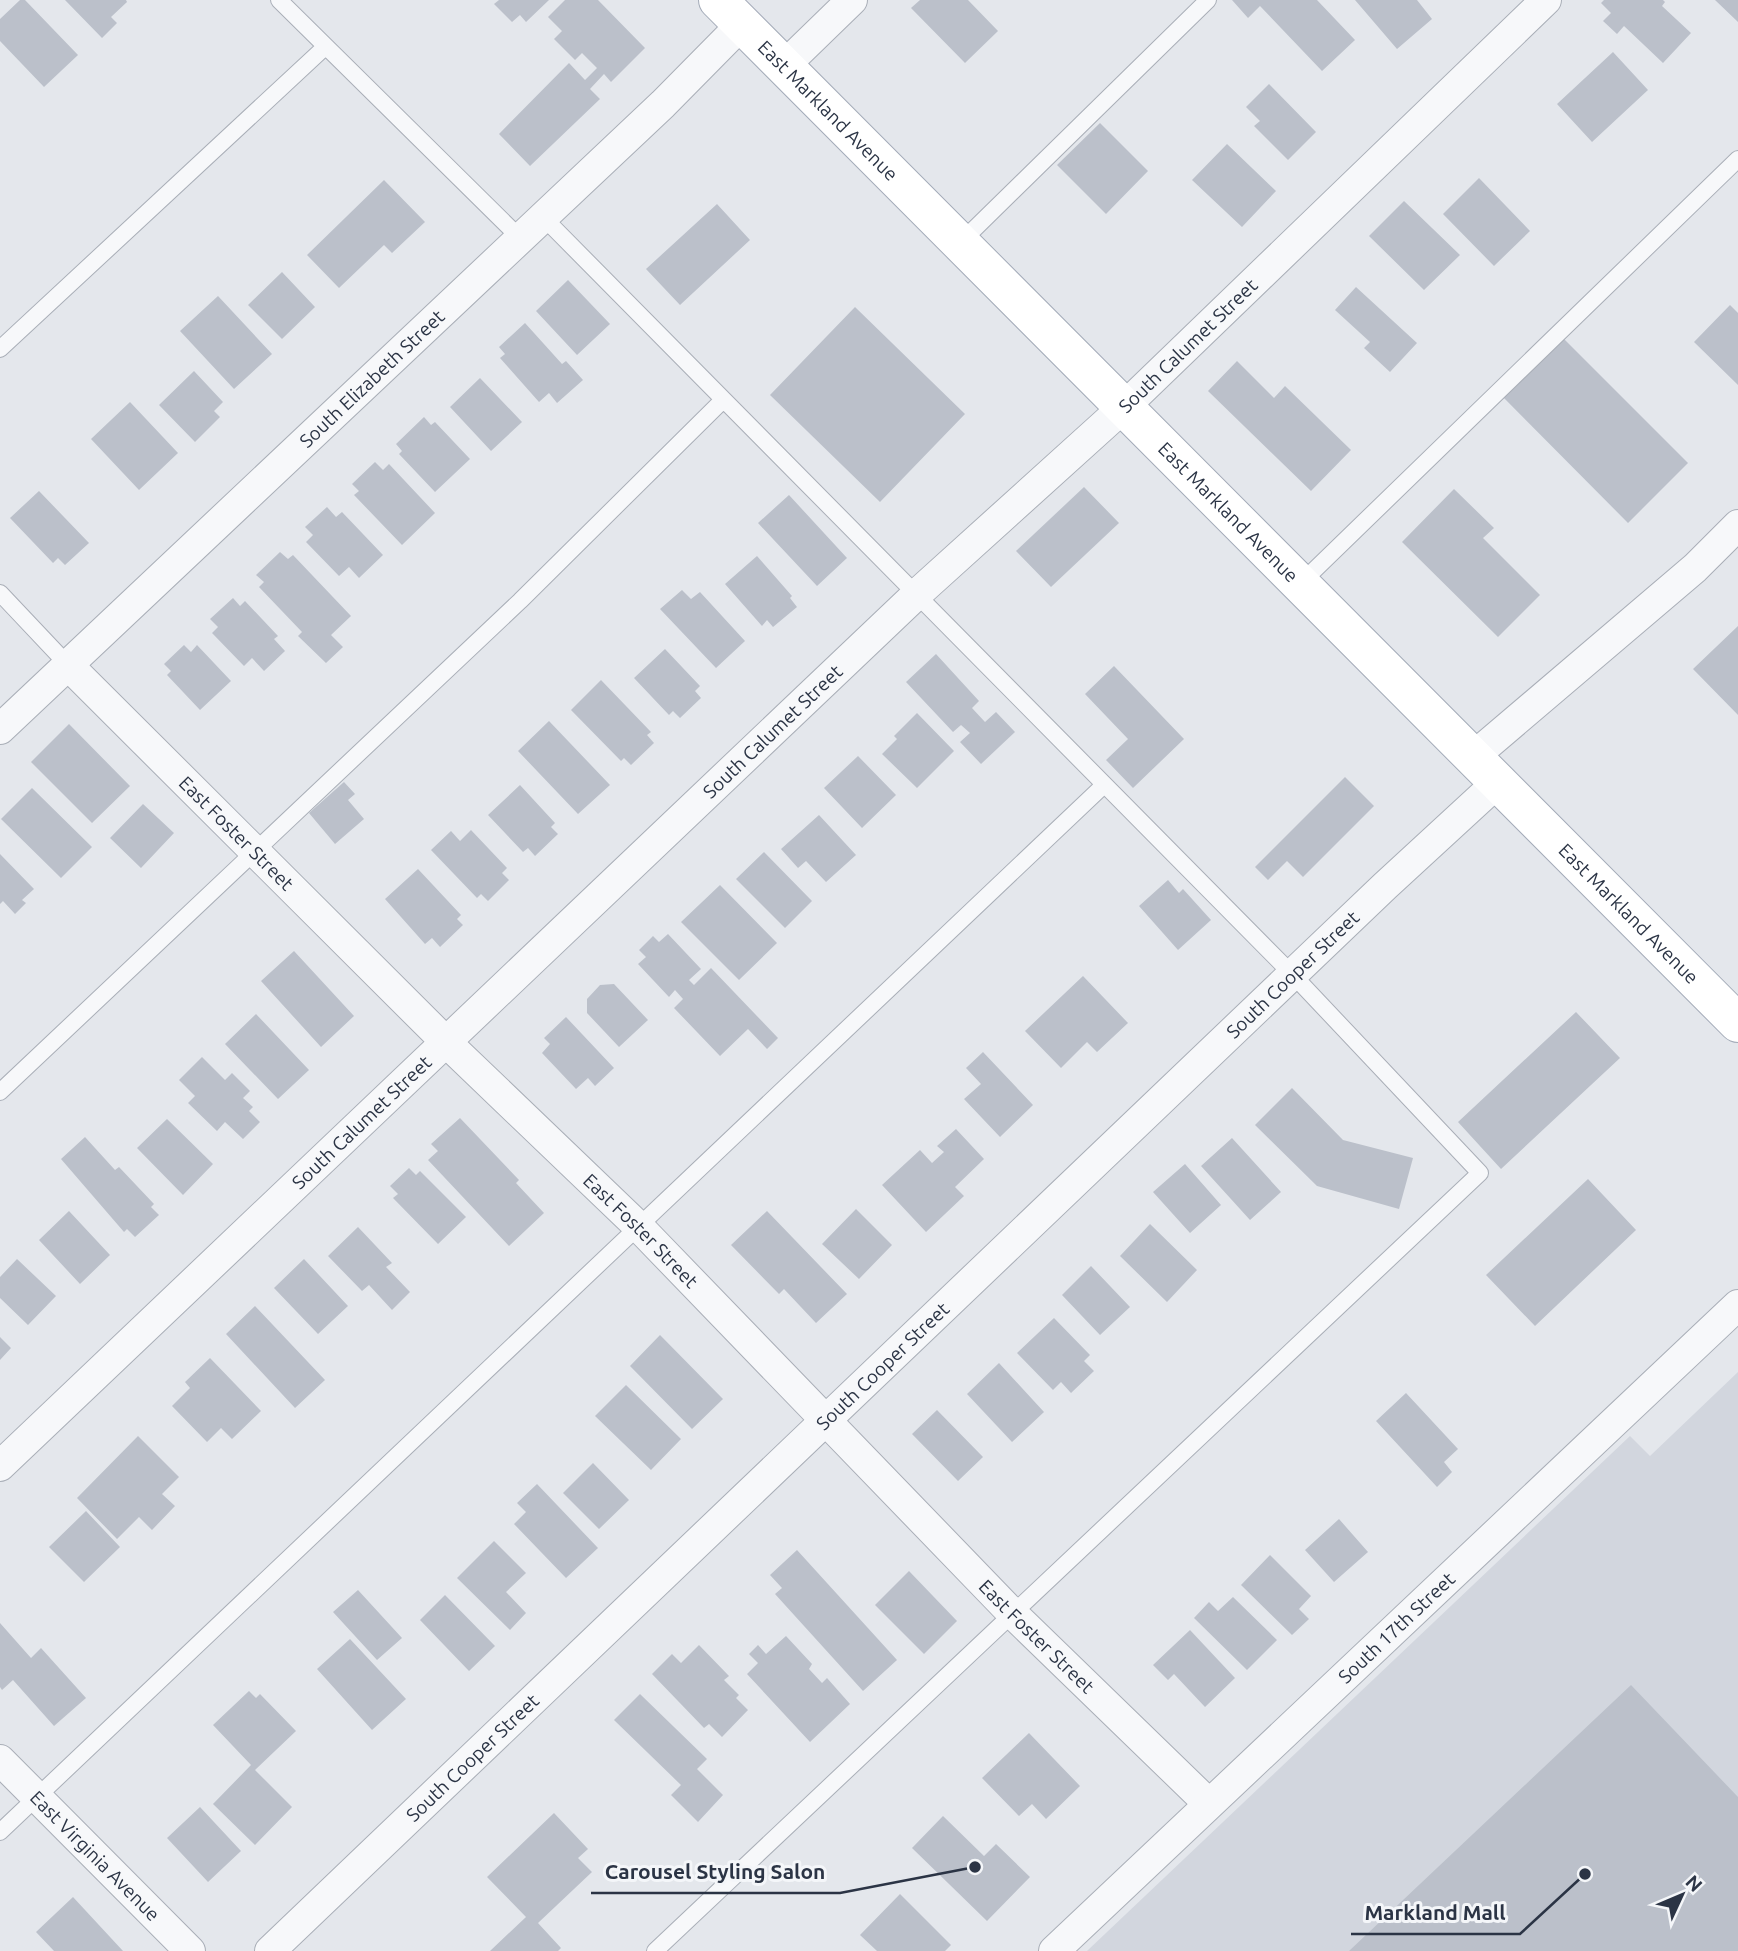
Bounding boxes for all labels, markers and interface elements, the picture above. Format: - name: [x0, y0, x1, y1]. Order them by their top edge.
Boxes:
- street label: East Markland Avenue: [754, 36, 903, 185]
- street label: South Calumet Street: [1114, 273, 1262, 417]
- street label: South Elizabeth Street: [295, 305, 449, 452]
- street label: East Markland Avenue: [1154, 437, 1303, 587]
- street label: South Calumet Street: [698, 660, 847, 803]
- street label: East Foster Street: [175, 771, 299, 895]
- street label: East Markland Avenue: [1554, 839, 1703, 988]
- street label: South Cooper Street: [1222, 906, 1364, 1043]
- street label: South Calumet Street: [287, 1050, 436, 1193]
- street label: East Foster Street: [579, 1169, 703, 1293]
- street label: South Cooper Street: [812, 1297, 954, 1434]
- street label: South 17th Street: [1334, 1567, 1460, 1688]
- street label: East Foster Street: [975, 1575, 1099, 1698]
- street label: South Cooper Street: [402, 1689, 544, 1826]
- street label: East Virginia Avenue: [26, 1786, 164, 1925]
- callout: Carousel Styling Salon: [591, 1851, 840, 1893]
- text: Carousel Styling Salon: [605, 1859, 825, 1883]
- north arrow: [1647, 1860, 1717, 1930]
- text: N: [1681, 1870, 1707, 1896]
- callout: Markland Mall: [1351, 1892, 1520, 1934]
- text: Markland Mall: [1364, 1900, 1506, 1924]

